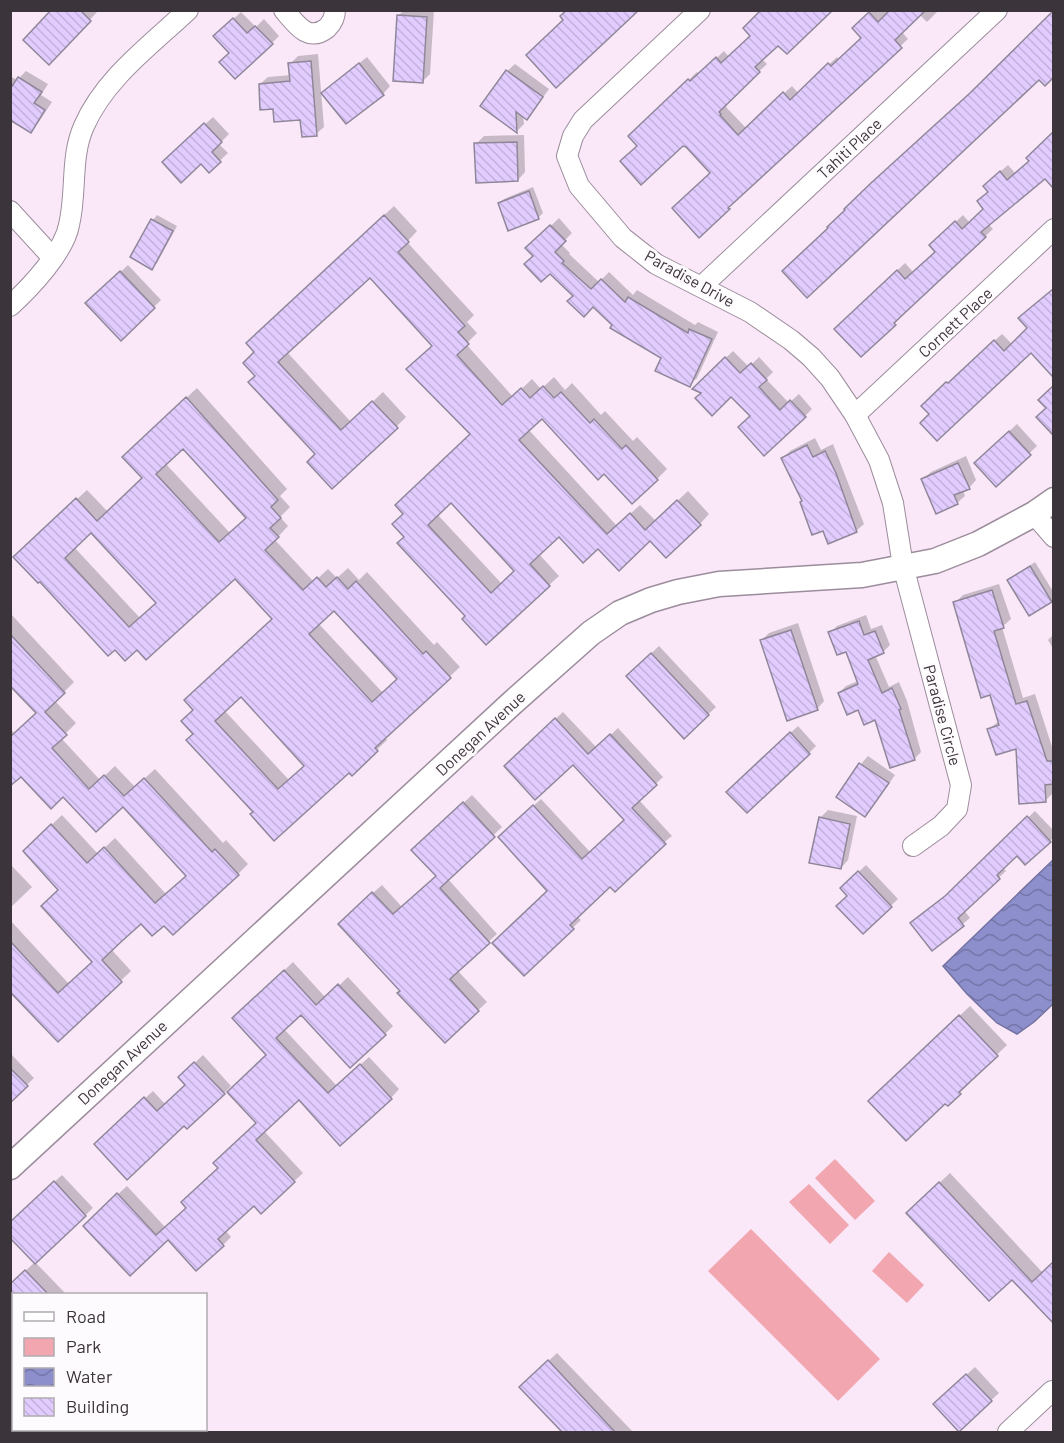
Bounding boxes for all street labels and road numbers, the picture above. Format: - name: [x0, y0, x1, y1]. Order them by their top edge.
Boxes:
- street label: Tahiti Place: [813, 113, 885, 183]
- street label: Paradise Drive: [642, 246, 738, 310]
- street label: Cornett Place: [914, 283, 996, 361]
- street label: Paradise Circle: [920, 662, 966, 768]
- street label: Donegan Avenue: [431, 687, 529, 779]
- street label: Donegan Avenue: [73, 1016, 171, 1108]

